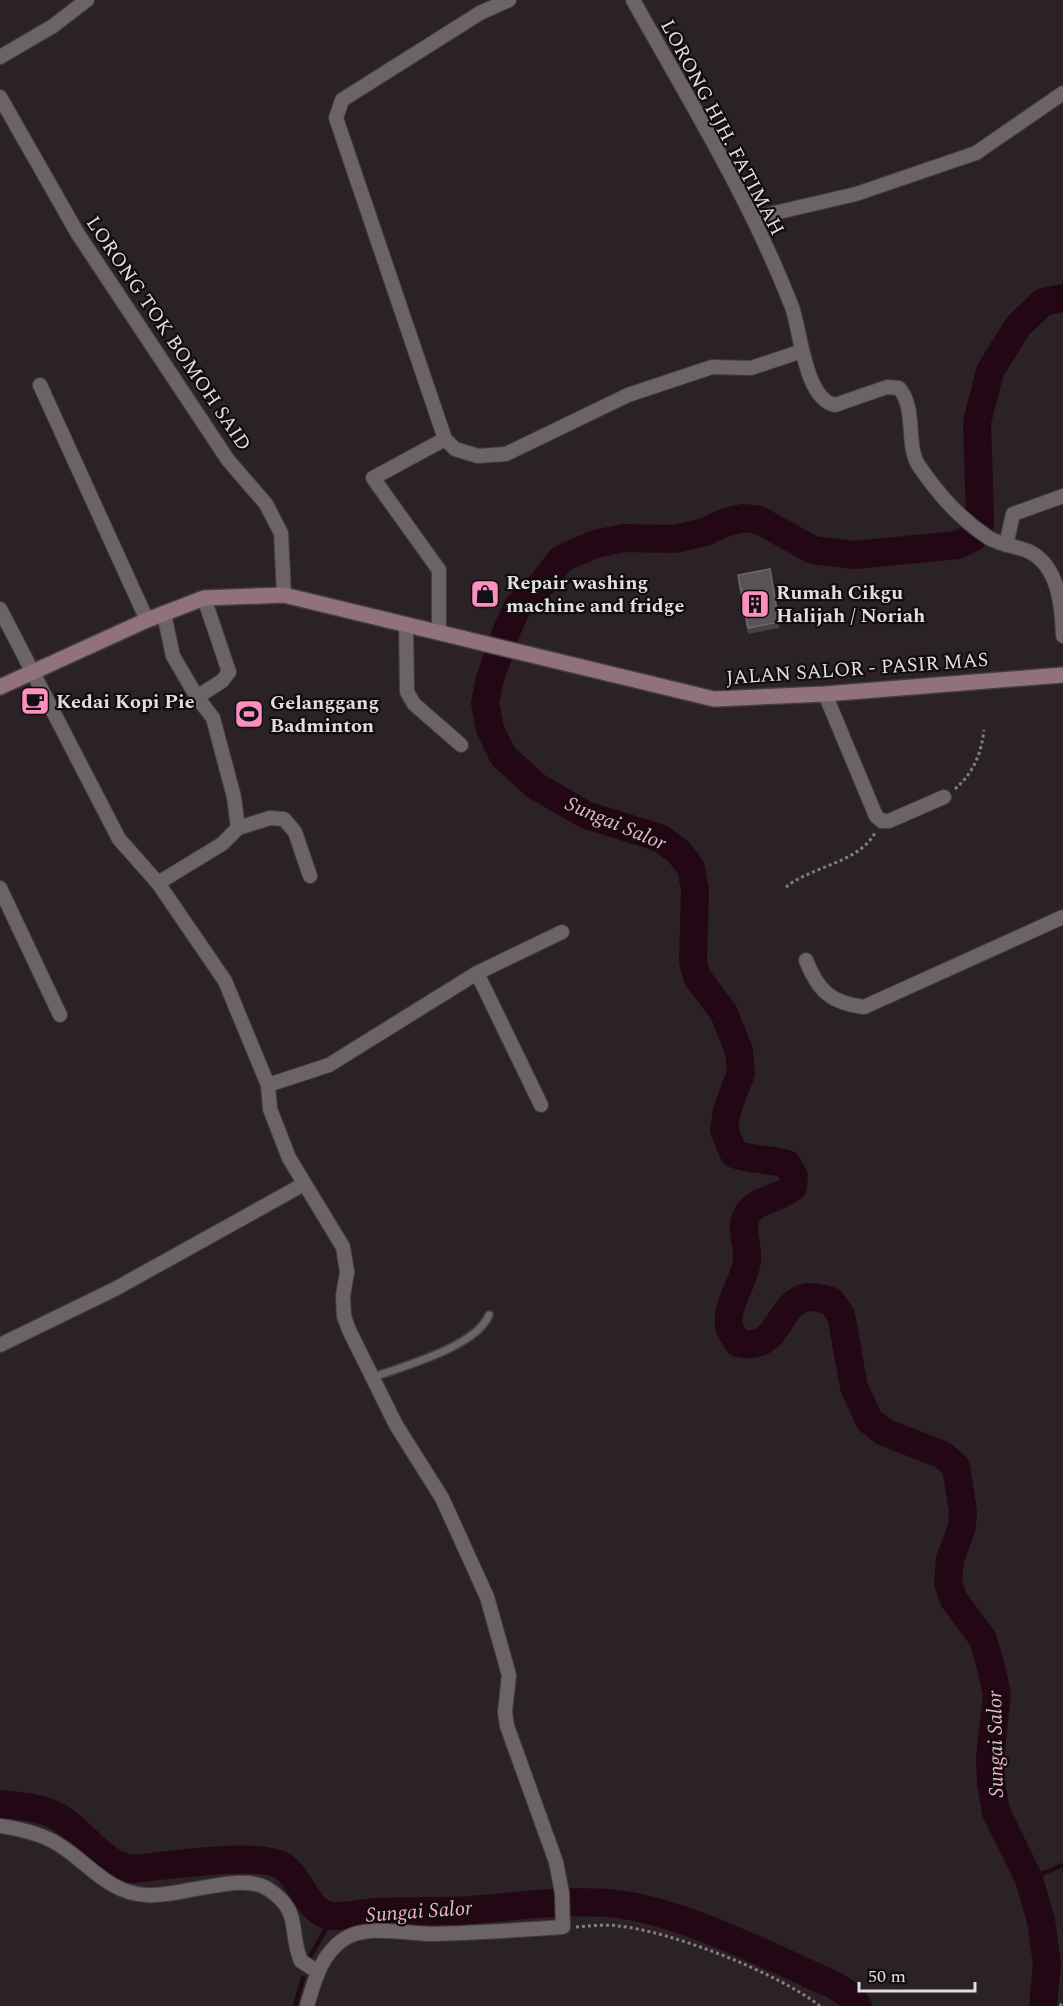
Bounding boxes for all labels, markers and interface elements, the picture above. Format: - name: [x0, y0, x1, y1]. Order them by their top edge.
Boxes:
- street label: LORONG HJH. FATIMAH: [652, 14, 792, 241]
- street label: LORONG TOK BOMOH SAID: [78, 210, 258, 457]
- place label: Repair washing machine and fridge: [506, 568, 684, 621]
- shop icon: Repair washing machine and fridge: [469, 578, 501, 610]
- place label: Rumah Cikgu Halijah / Noriah: [776, 578, 925, 631]
- building icon: Rumah Cikgu Halijah / Noriah: [739, 588, 771, 620]
- street label: JALAN SALOR - PASIR MAS: [725, 645, 989, 693]
- cafe icon: Kedai Kopi Pie: [19, 685, 51, 717]
- place label: Kedai Kopi Pie: [56, 687, 195, 717]
- place label: Gelanggang Badminton: [270, 688, 379, 741]
- sports icon: Gelanggang Badminton: [233, 698, 265, 730]
- water label: Sungai Salor: [560, 788, 672, 860]
- water label: Sungai Salor: [979, 1689, 1013, 1798]
- water label: Sungai Salor: [365, 1892, 474, 1932]
- scale bar: [859, 1955, 974, 1993]
- text: 50 m: [868, 1963, 906, 1990]

